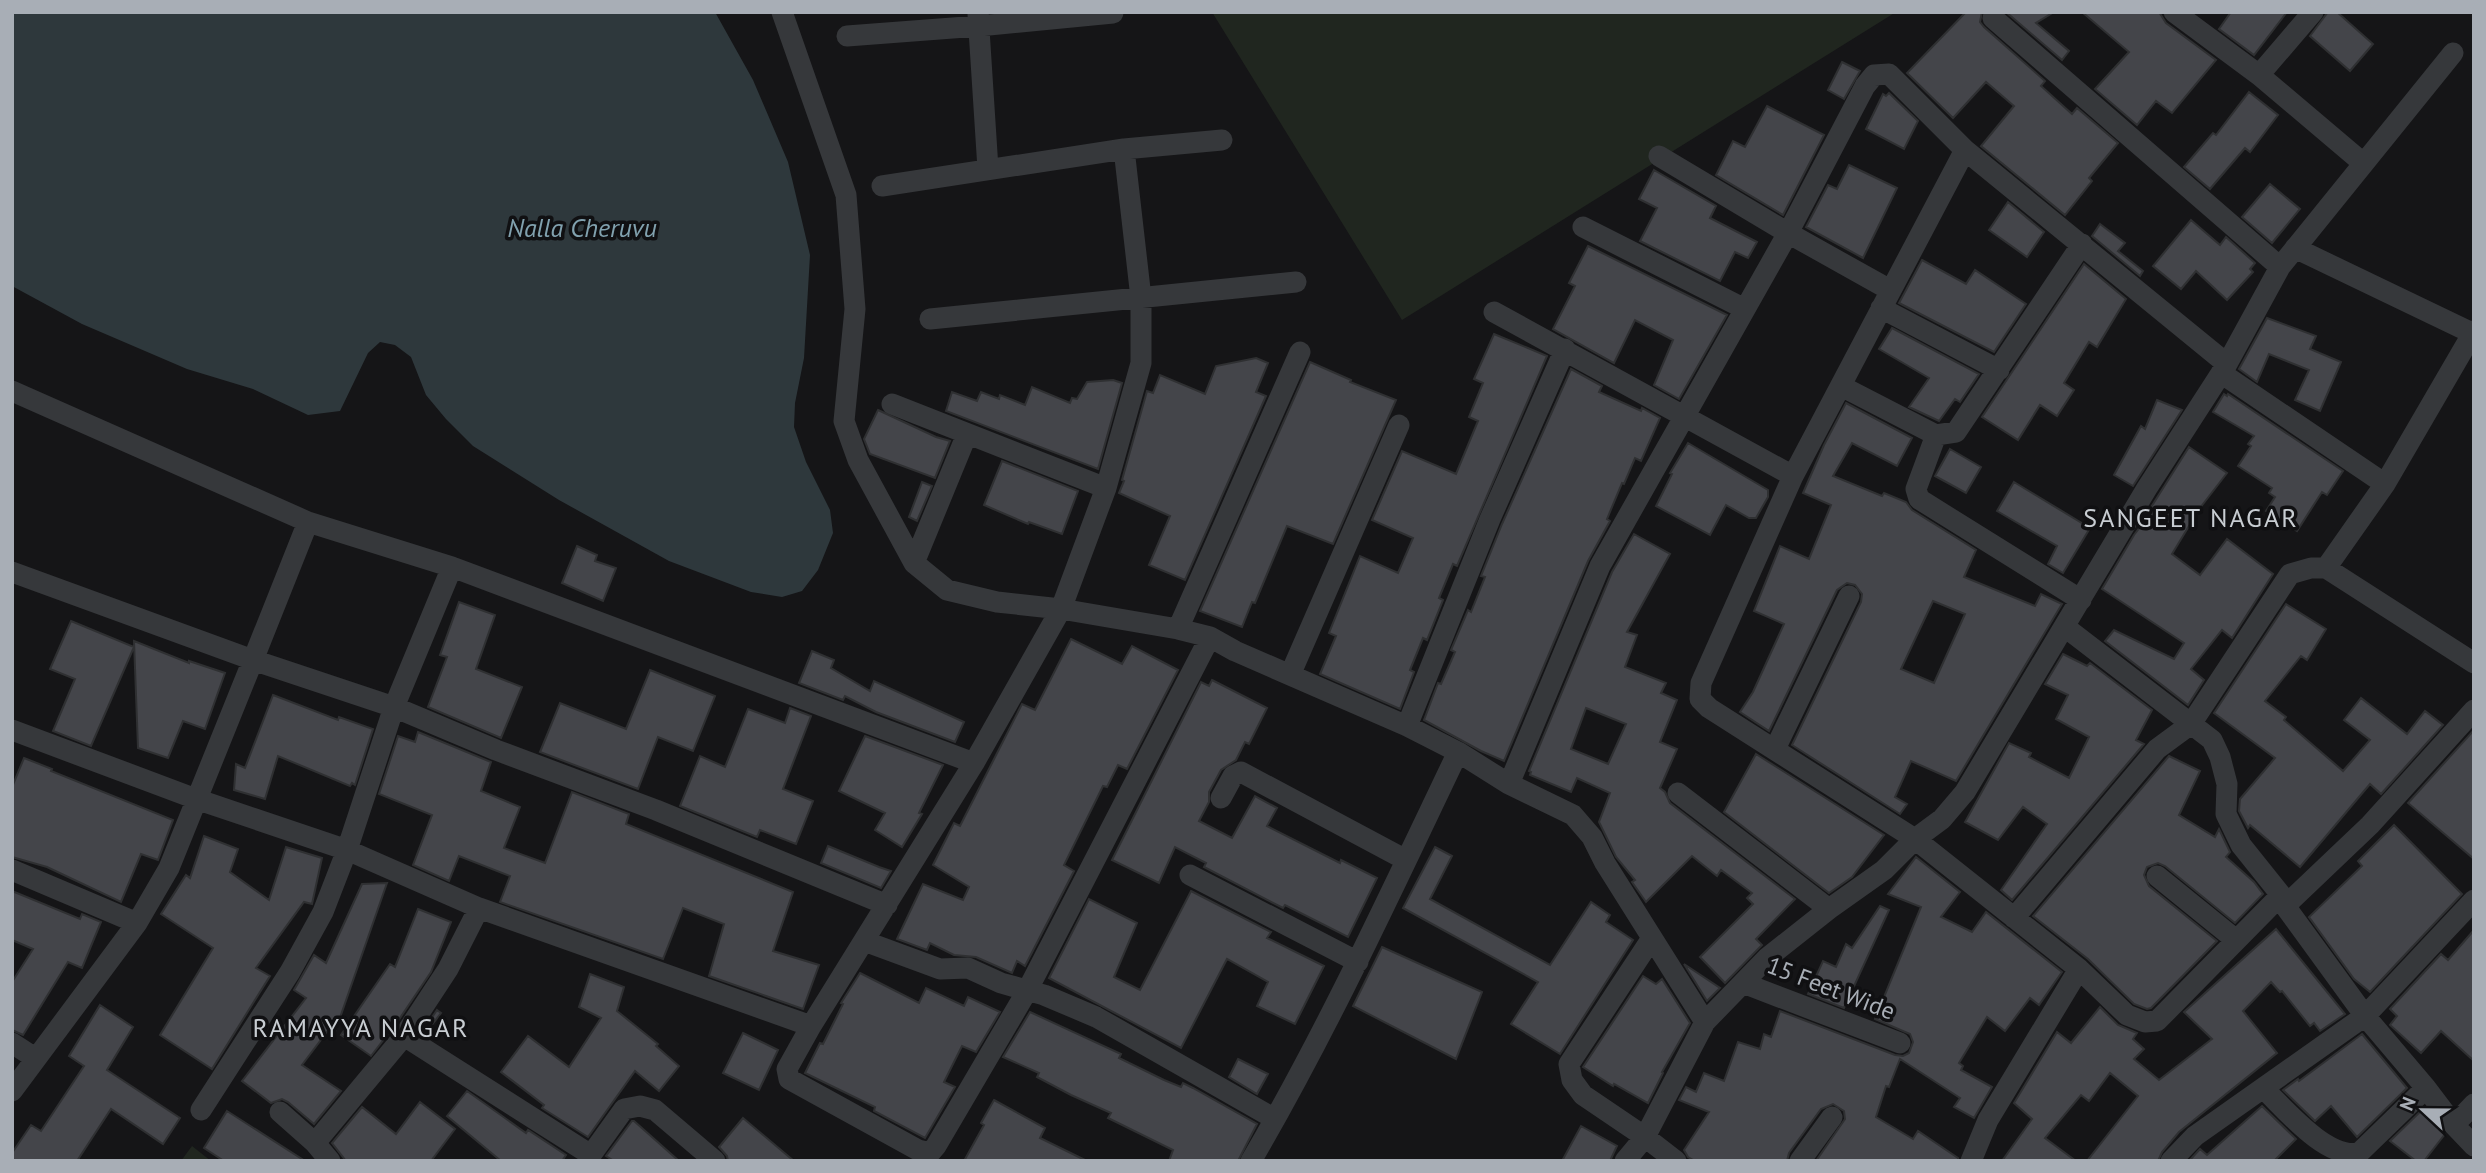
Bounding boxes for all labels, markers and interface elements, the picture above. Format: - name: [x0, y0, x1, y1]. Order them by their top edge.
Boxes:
- water label: Nalla Cheruvu: [507, 211, 657, 244]
- district label: SANGEET NAGAR: [2083, 501, 2299, 534]
- street label: 15 Feet Wide: [1763, 949, 1899, 1027]
- district label: RAMAYYA NAGAR: [253, 1011, 470, 1044]
- north arrow: [2388, 1075, 2458, 1145]
- text: N: [2394, 1093, 2421, 1114]

